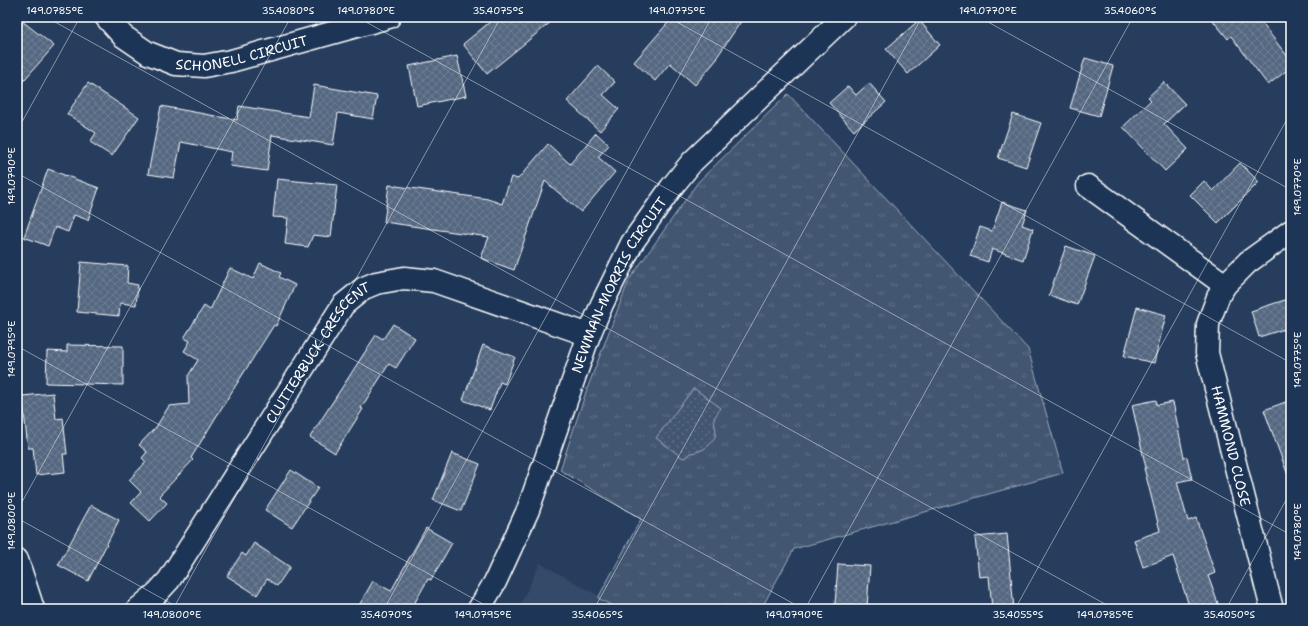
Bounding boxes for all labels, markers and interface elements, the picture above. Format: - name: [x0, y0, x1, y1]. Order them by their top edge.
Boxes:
- text: 149.0785°E: [27, 4, 83, 17]
- text: 35.4080°S: [262, 4, 315, 17]
- text: 149.0780°E: [337, 4, 395, 17]
- text: 35.4075°S: [472, 4, 524, 17]
- text: 149.0775°E: [649, 4, 705, 17]
- text: 149.0770°E: [959, 4, 1017, 17]
- text: 35.4060°S: [1104, 4, 1157, 17]
- street label: SCHONELL CIRCUIT: [175, 31, 310, 75]
- text: 149.0790°E: [5, 147, 18, 205]
- text: 149.0770°E: [1291, 158, 1304, 216]
- street label: NEWMAN-MORRIS CIRCUIT: [567, 193, 671, 376]
- street label: CLUTTERBUCK CRESCENT: [261, 278, 373, 427]
- text: 149.0795°E: [5, 321, 18, 377]
- text: 149.0775°E: [1291, 332, 1304, 388]
- street label: HAMMOND CLOSE: [1207, 384, 1255, 509]
- text: 149.0800°E: [5, 492, 18, 550]
- text: 149.0780°E: [1291, 503, 1304, 561]
- text: 149.0800°E: [143, 608, 201, 621]
- text: 35.4070°S: [360, 608, 413, 621]
- text: 149.0795°E: [455, 608, 511, 621]
- text: 35.4065°S: [571, 608, 623, 621]
- text: 149.0790°E: [765, 608, 823, 621]
- text: 35.4055°S: [993, 608, 1044, 621]
- text: 149.0785°E: [1077, 608, 1133, 621]
- text: 35.4050°S: [1203, 608, 1255, 621]

